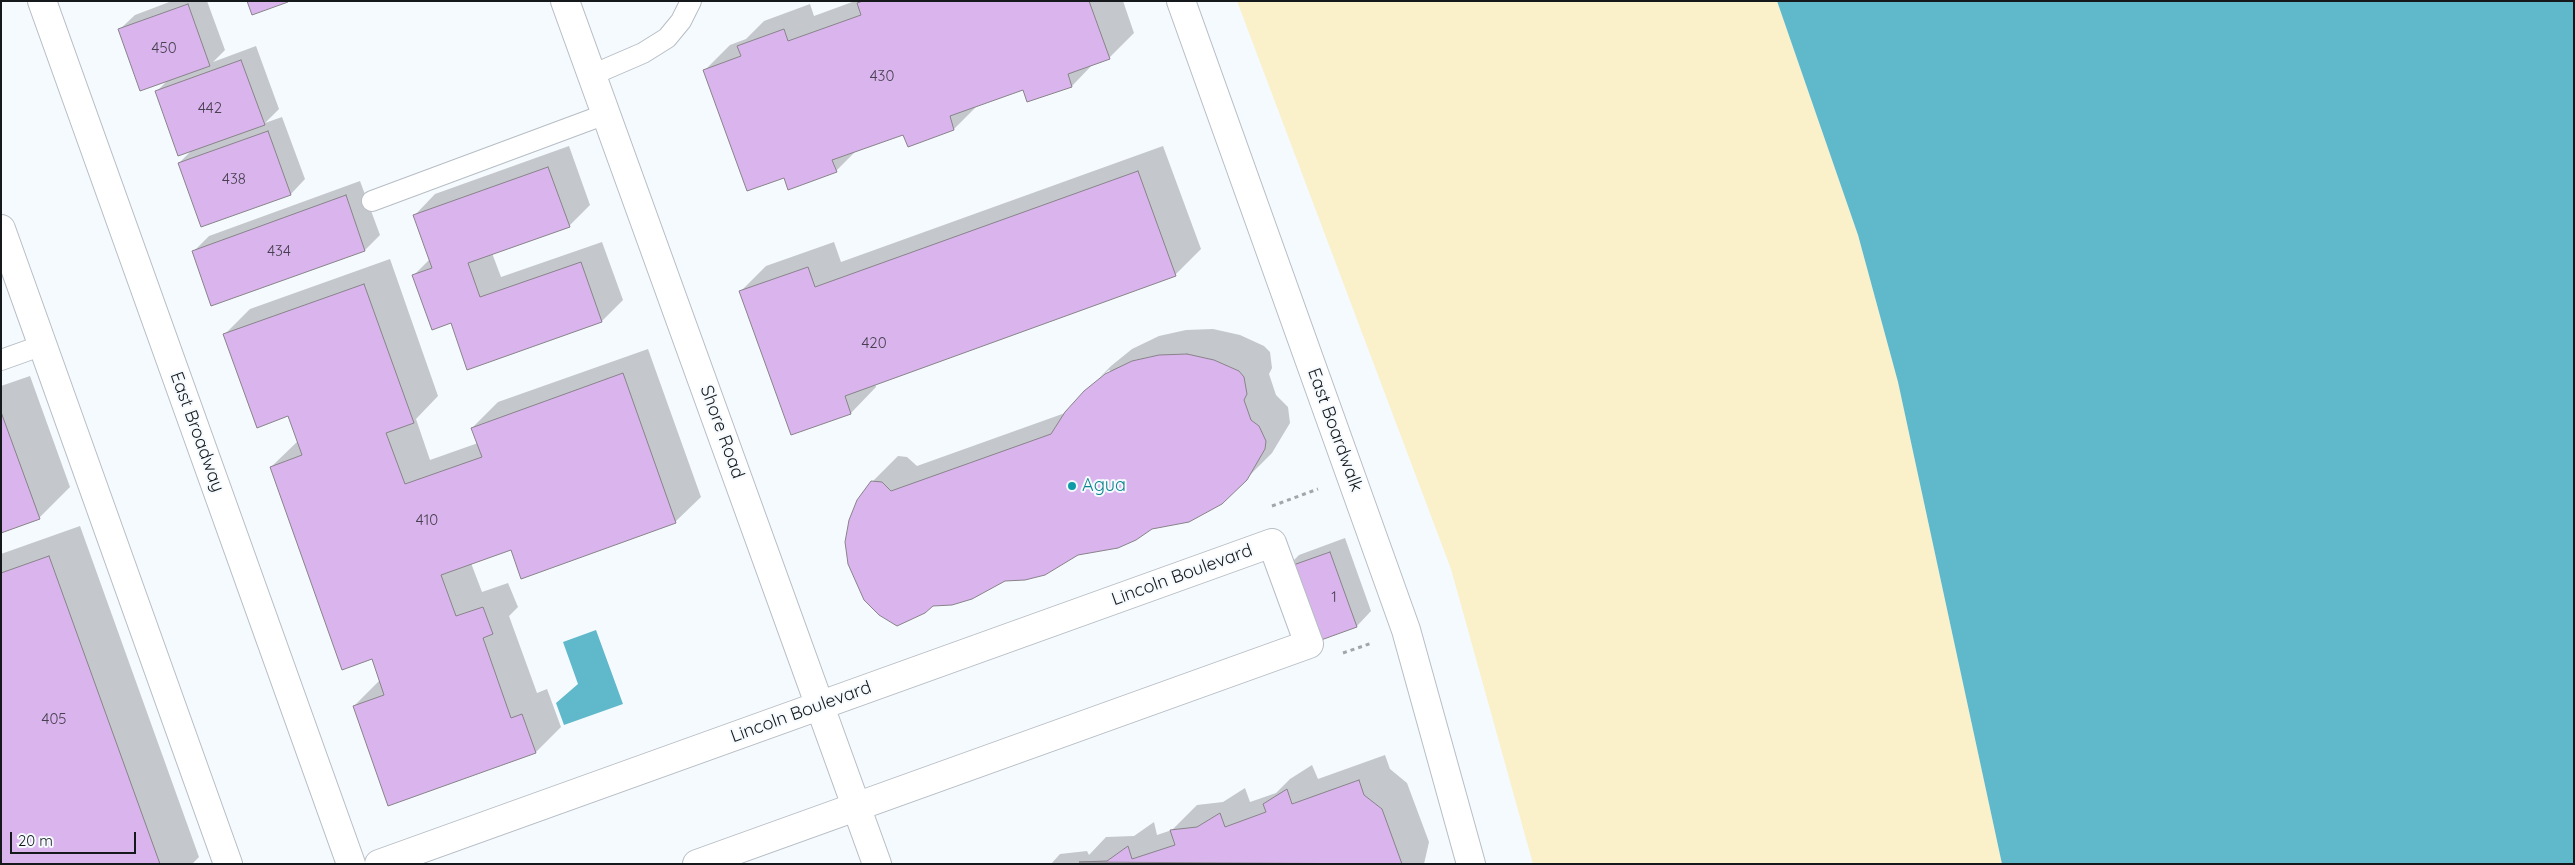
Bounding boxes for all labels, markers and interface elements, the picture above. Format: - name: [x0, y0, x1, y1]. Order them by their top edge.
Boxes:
- house number: 450: [151, 39, 177, 57]
- house number: 430: [870, 67, 894, 85]
- house number: 442: [198, 99, 222, 117]
- house number: 438: [222, 170, 246, 188]
- house number: 434: [267, 242, 291, 260]
- house number: 420: [861, 334, 887, 352]
- street label: East Boardwalk: [1303, 365, 1367, 495]
- street label: East Broadway: [165, 369, 229, 495]
- street label: Shore Road: [695, 383, 749, 481]
- place label: Agua: [1082, 475, 1126, 497]
- marker: Agua: [1066, 480, 1078, 492]
- house number: 410: [416, 511, 438, 529]
- street label: Lincoln Boulevard: [1109, 540, 1255, 610]
- house number: 1: [1331, 588, 1337, 606]
- street label: Lincoln Boulevard: [728, 677, 874, 747]
- house number: 405: [41, 710, 67, 728]
- scale bar: [12, 822, 139, 854]
- text: 20 m: [18, 831, 53, 850]

